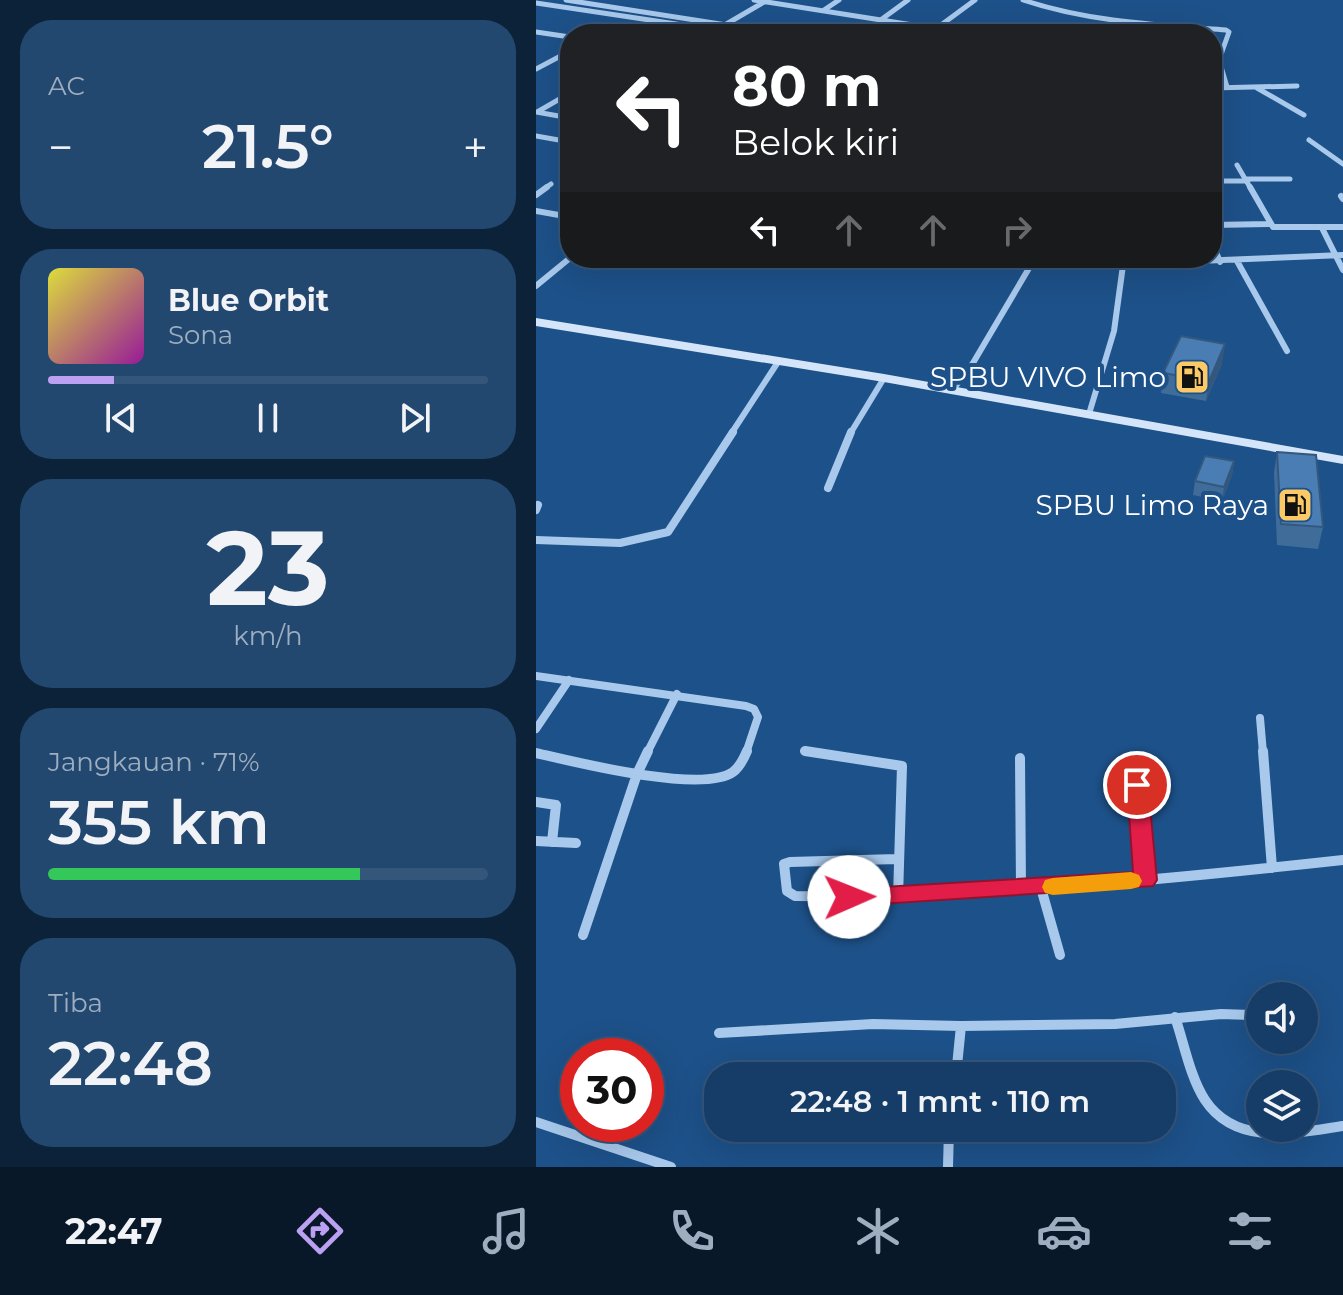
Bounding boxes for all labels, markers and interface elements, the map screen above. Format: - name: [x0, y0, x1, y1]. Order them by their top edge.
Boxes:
- text: 80 m: [732, 52, 882, 120]
- icon: left: [600, 56, 704, 160]
- text: AC: [48, 70, 85, 102]
- text: 21.5°: [202, 110, 334, 183]
- text: −: [48, 120, 73, 174]
- text: +: [463, 120, 488, 174]
- text: Belok kiri: [732, 120, 899, 164]
- icon: left: [743, 208, 787, 252]
- icon: ahead: [827, 208, 871, 252]
- icon: ahead: [911, 208, 955, 252]
- icon: right: [995, 208, 1039, 252]
- text: Blue Orbit: [168, 282, 329, 319]
- text: Sona: [168, 319, 233, 351]
- fuel station icon: SPBU VIVO Limo: [1173, 358, 1211, 396]
- place label: SPBU VIVO Limo: [930, 360, 1166, 394]
- icon: previous: [99, 396, 143, 440]
- icon: pause: [246, 396, 290, 440]
- icon: next: [393, 396, 437, 440]
- fuel station icon: SPBU Limo Raya: [1276, 486, 1314, 524]
- place label: SPBU Limo Raya: [1035, 488, 1269, 522]
- text: 23: [207, 504, 329, 631]
- text: km/h: [233, 620, 303, 652]
- text: Jangkauan · 71%: [48, 746, 259, 778]
- pin: [1103, 751, 1171, 819]
- icon: arrive: [1115, 763, 1159, 807]
- text: 355 km: [48, 786, 270, 859]
- position arrow: [807, 855, 891, 939]
- map controls: [1246, 982, 1318, 1142]
- button: sound: [1246, 982, 1318, 1054]
- text: Tiba: [48, 987, 103, 1019]
- text: 22:48: [48, 1027, 213, 1100]
- speed limit sign: 30: [560, 1038, 664, 1142]
- button: layers: [1246, 1070, 1318, 1142]
- text: 22:48 · 1 mnt · 110 m: [790, 1083, 1090, 1120]
- icon: directions: [292, 1203, 348, 1259]
- icon: music: [478, 1203, 534, 1259]
- icon: phone: [664, 1203, 720, 1259]
- icon: climate: [850, 1203, 906, 1259]
- icon: car: [1036, 1203, 1092, 1259]
- icon: filters: [1222, 1203, 1278, 1259]
- text: 22:47: [65, 1209, 163, 1253]

